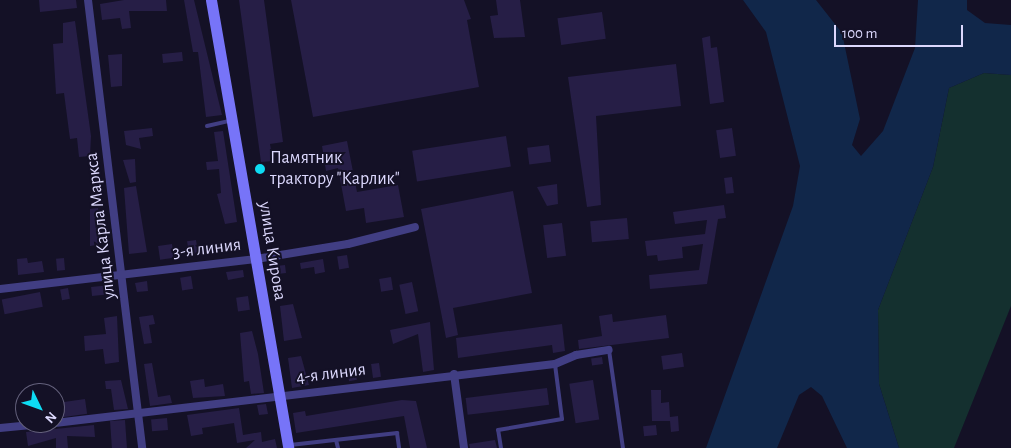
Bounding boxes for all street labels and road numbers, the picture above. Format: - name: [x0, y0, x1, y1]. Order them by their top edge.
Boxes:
- street label: улица Карла Маркса: [81, 151, 121, 301]
- street label: улица Кирова: [254, 200, 290, 302]
- street label: 3-я линия: [171, 234, 243, 264]
- street label: 4-я линия: [295, 359, 367, 389]

